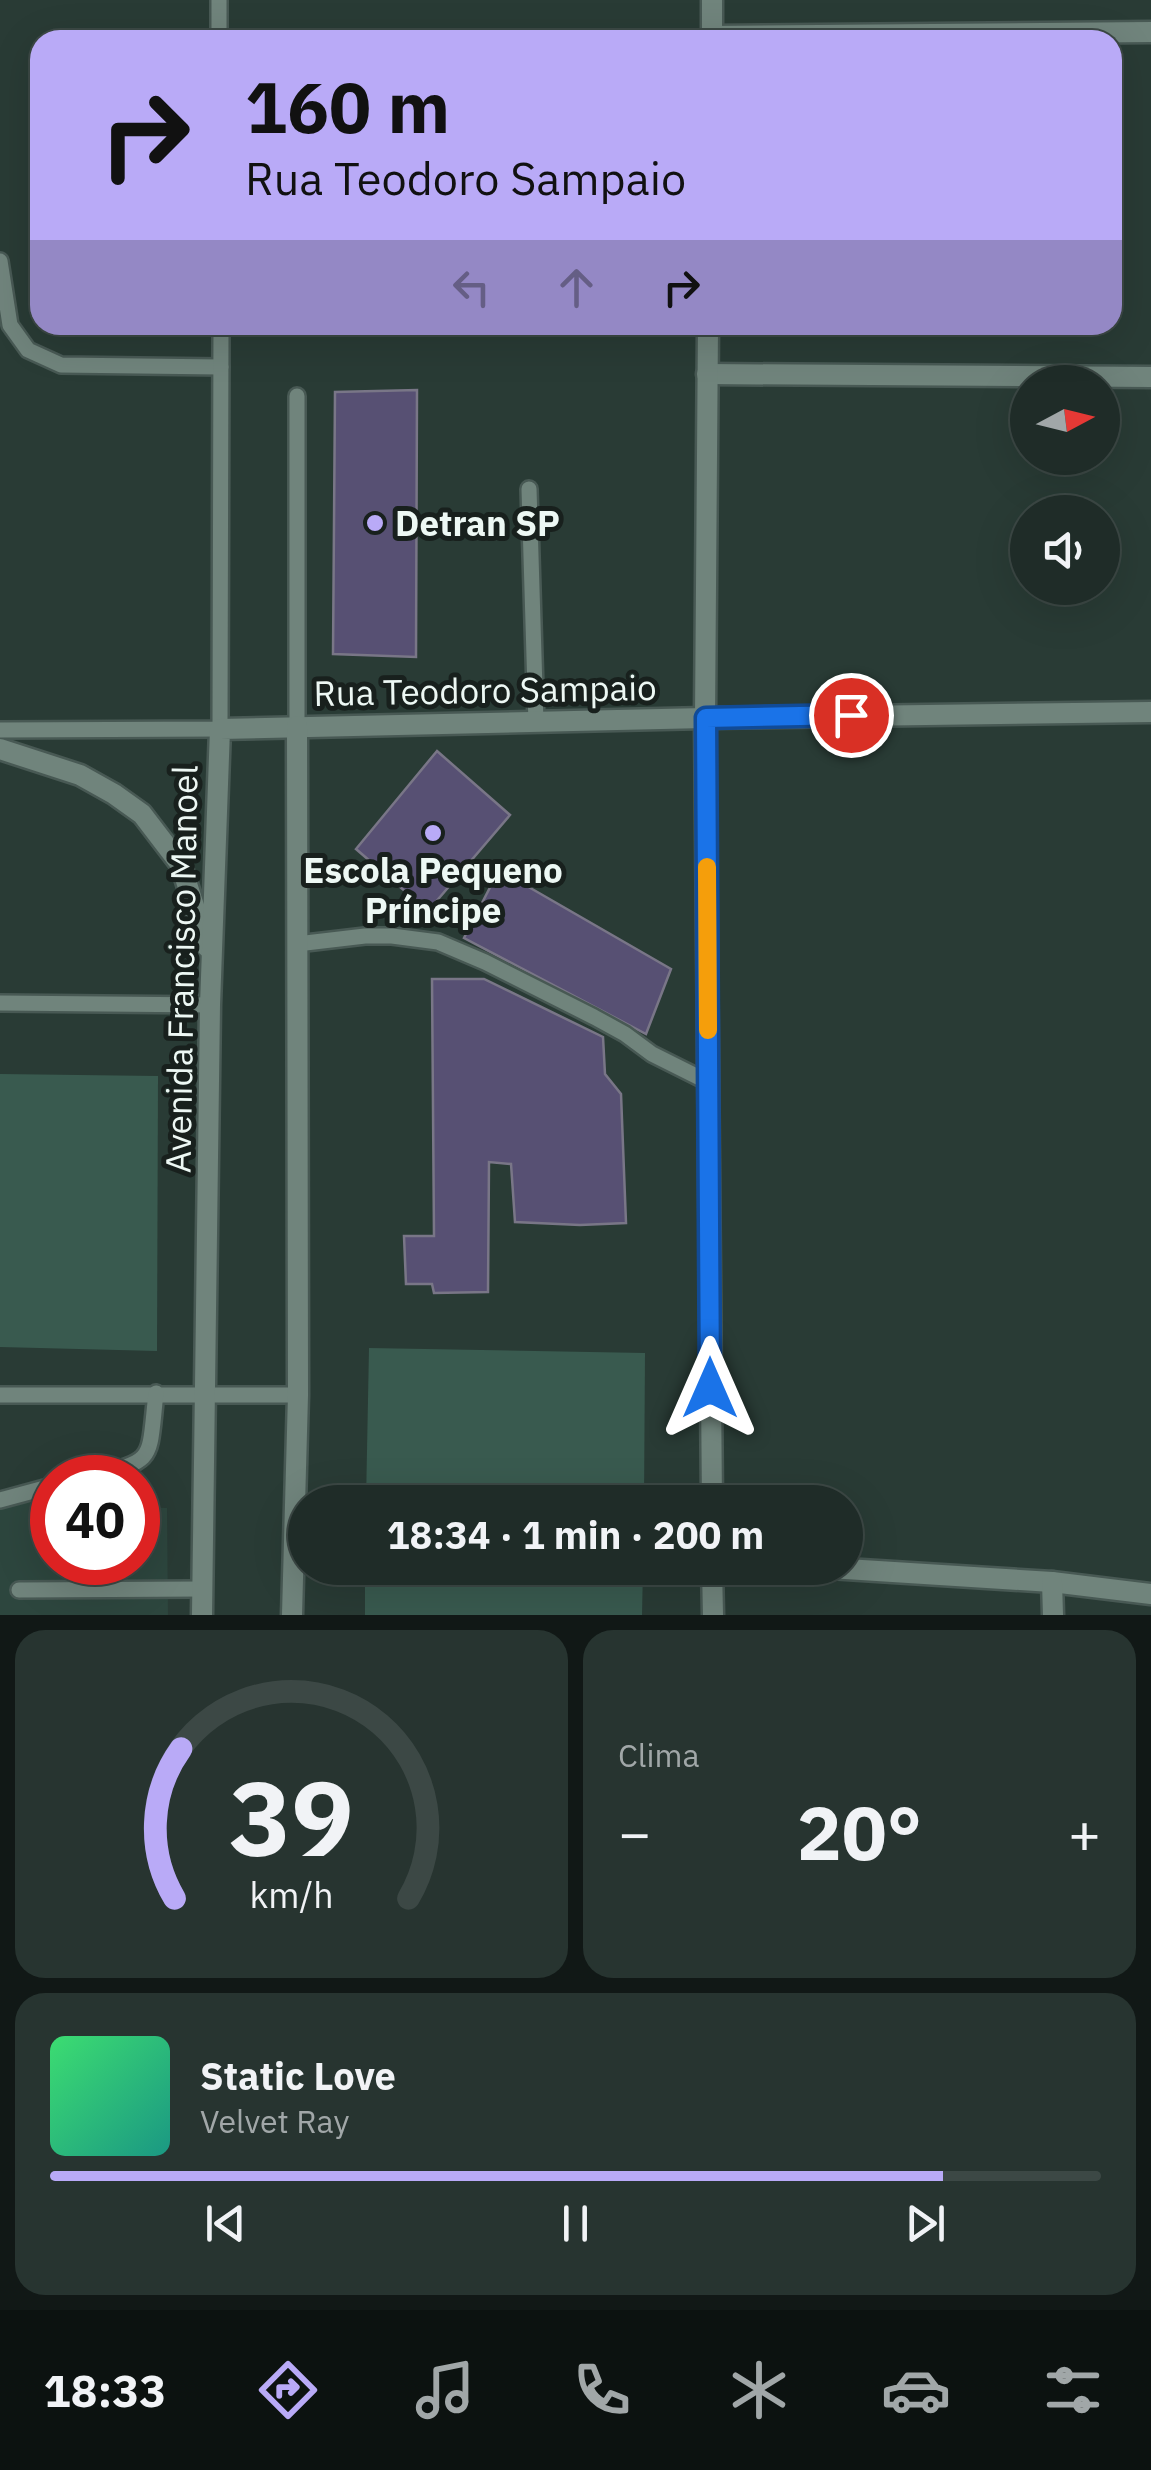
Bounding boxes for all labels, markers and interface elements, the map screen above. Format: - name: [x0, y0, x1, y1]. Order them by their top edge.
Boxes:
- text: 160 m: [245, 61, 450, 152]
- icon: right: [80, 70, 210, 200]
- text: Rua Teodoro Sampaio: [245, 149, 686, 207]
- icon: left: [444, 260, 499, 315]
- icon: ahead: [549, 260, 604, 315]
- icon: right: [654, 260, 709, 315]
- north arrow: [1010, 365, 1120, 475]
- map controls: [1010, 365, 1120, 605]
- button: sound: [1010, 495, 1120, 605]
- place label: Detran SP: [395, 500, 560, 546]
- marker: Detran SP: [364, 512, 386, 534]
- street label: Rua Teodoro Sampaio: [313, 664, 657, 716]
- pin: [809, 673, 894, 758]
- icon: arrive: [824, 688, 879, 743]
- street label: Avenida Francisco Manoel: [154, 765, 208, 1173]
- marker: Escola Pequeno Príncipe: [422, 822, 444, 844]
- place label: Escola Pequeno Príncipe: [303, 847, 563, 933]
- position arrow: [658, 1336, 762, 1440]
- speed limit sign: 40: [30, 1455, 160, 1585]
- text: 18:34 · 1 min · 200 m: [387, 1510, 764, 1559]
- text: Clima: [618, 1734, 700, 1776]
- text: 39: [229, 1749, 354, 1885]
- text: 20°: [797, 1783, 922, 1881]
- text: −: [618, 1797, 651, 1868]
- text: +: [1068, 1797, 1101, 1868]
- text: km/h: [249, 1871, 334, 1918]
- text: Static Love: [200, 2051, 396, 2100]
- text: Velvet Ray: [200, 2100, 349, 2142]
- icon: previous: [198, 2196, 253, 2251]
- icon: pause: [548, 2196, 603, 2251]
- icon: next: [898, 2196, 953, 2251]
- icon: directions: [253, 2355, 323, 2425]
- icon: music: [410, 2355, 480, 2425]
- icon: phone: [567, 2355, 637, 2425]
- icon: climate: [724, 2355, 794, 2425]
- icon: car: [881, 2355, 951, 2425]
- icon: filters: [1038, 2355, 1108, 2425]
- text: 18:33: [43, 2361, 166, 2419]

